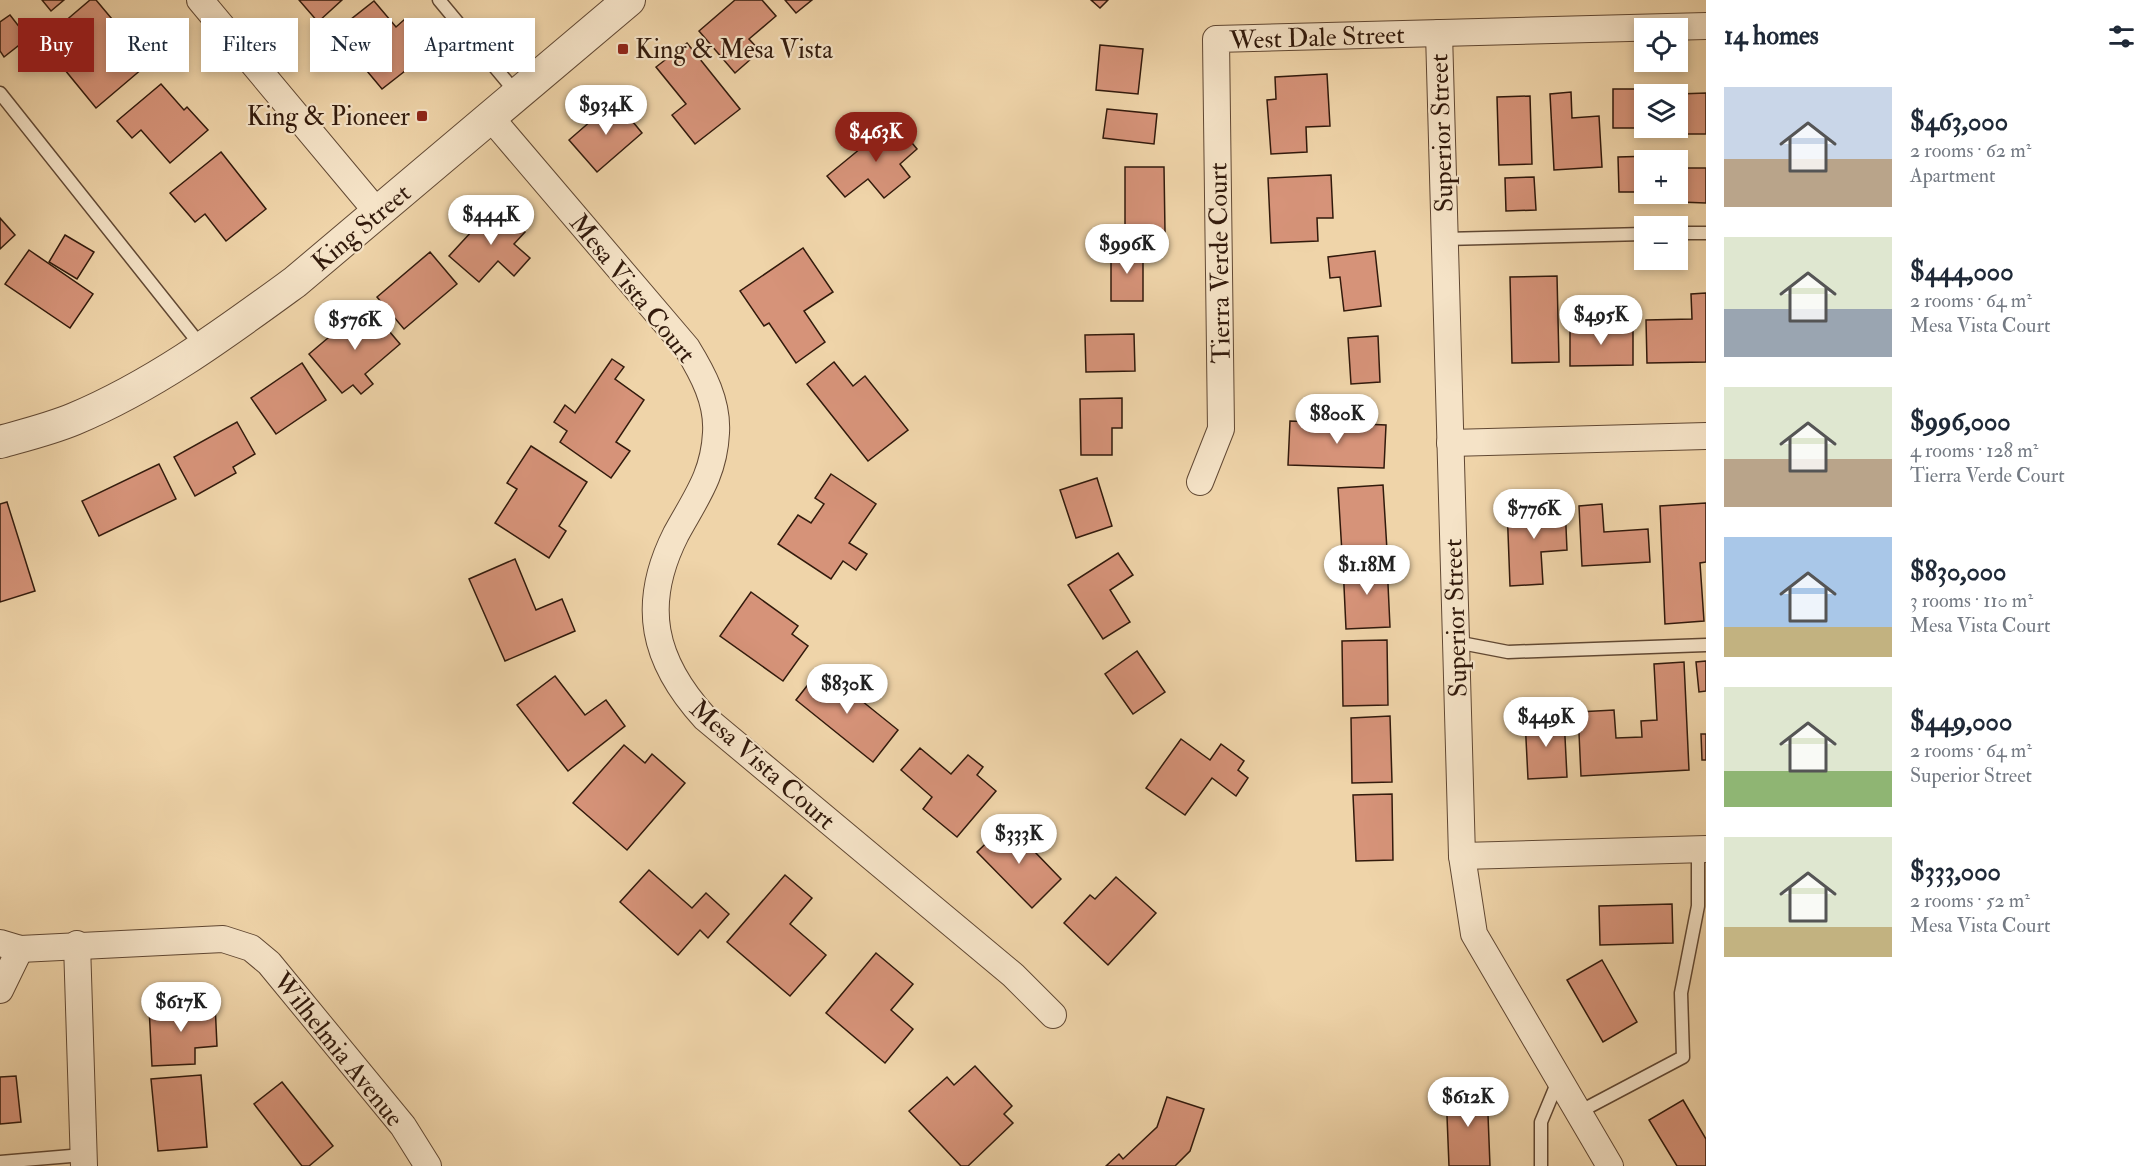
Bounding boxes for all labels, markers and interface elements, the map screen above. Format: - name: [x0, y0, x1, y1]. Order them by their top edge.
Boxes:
- chip: Buy: [18, 18, 94, 72]
- chip: Rent: [106, 18, 189, 72]
- chip: Filters: [201, 18, 298, 72]
- chip: New: [310, 18, 392, 72]
- chip: Apartment: [404, 18, 535, 72]
- map controls: [1634, 18, 1688, 270]
- button: locate: [1634, 18, 1688, 72]
- street label: West Dale Street: [1228, 19, 1405, 57]
- text: 14 homes: [1724, 20, 1819, 52]
- icon: filters: [2105, 20, 2138, 53]
- place label: King & Mesa Vista: [635, 34, 833, 66]
- marker: King & Mesa Vista: [616, 42, 630, 56]
- street label: Superior Street: [1423, 53, 1462, 213]
- button: layers: [1634, 84, 1688, 138]
- pin: $934K: [564, 85, 648, 136]
- text: $934K: [579, 92, 633, 117]
- place label: King & Pioneer: [247, 101, 410, 133]
- text: $463,000: [1910, 106, 2008, 138]
- marker: King & Pioneer: [415, 109, 429, 123]
- icon: home: [1772, 111, 1844, 183]
- pin: $463K: [834, 112, 918, 163]
- text: $463K: [849, 119, 903, 144]
- text: 2 rooms · 62 m²: [1910, 138, 2031, 163]
- button: +: [1634, 150, 1688, 204]
- street label: Tierra Verde Court: [1202, 162, 1238, 364]
- text: Apartment: [1910, 163, 1995, 188]
- street label: King Street: [306, 177, 418, 278]
- pin: $444K: [449, 195, 533, 246]
- text: $444K: [462, 202, 520, 227]
- street label: Mesa Vista Court: [562, 208, 702, 370]
- button: −: [1634, 216, 1688, 270]
- pin: $996K: [1085, 224, 1169, 275]
- text: $996K: [1099, 231, 1155, 256]
- text: $444,000: [1910, 256, 2013, 288]
- icon: home: [1772, 261, 1844, 333]
- text: 2 rooms · 64 m²: [1910, 288, 2032, 313]
- pin: $495K: [1559, 295, 1643, 346]
- pin: $576K: [313, 300, 397, 351]
- text: $495K: [1573, 302, 1629, 327]
- text: $576K: [328, 307, 382, 332]
- text: Mesa Vista Court: [1910, 313, 2050, 338]
- pin: $800K: [1295, 394, 1379, 445]
- text: $800K: [1309, 401, 1365, 426]
- text: $996,000: [1910, 406, 2011, 438]
- icon: home: [1772, 411, 1844, 483]
- text: 4 rooms · 128 m²: [1910, 438, 2038, 463]
- text: Tierra Verde Court: [1910, 463, 2065, 488]
- pin: $776K: [1492, 489, 1576, 540]
- text: $776K: [1507, 496, 1561, 521]
- street label: Superior Street: [1437, 538, 1476, 698]
- pin: $1.18M: [1318, 545, 1416, 596]
- text: $1.18M: [1338, 552, 1396, 577]
- text: $830,000: [1910, 556, 2006, 588]
- icon: home: [1772, 561, 1844, 633]
- text: 3 rooms · 110 m²: [1910, 588, 2033, 613]
- text: Mesa Vista Court: [1910, 613, 2050, 638]
- pin: $830K: [805, 664, 889, 715]
- text: $830K: [821, 671, 873, 696]
- street label: Mesa Vista Court: [683, 693, 842, 837]
- pin: $449K: [1504, 697, 1588, 748]
- text: $449K: [1517, 704, 1575, 729]
- text: $449,000: [1910, 706, 2012, 738]
- icon: home: [1772, 711, 1844, 783]
- text: 2 rooms · 64 m²: [1910, 738, 2032, 763]
- text: Superior Street: [1910, 763, 2032, 788]
- pin: $333K: [977, 814, 1061, 865]
- text: $333K: [995, 821, 1043, 846]
- text: $333,000: [1910, 856, 2001, 888]
- icon: home: [1772, 861, 1844, 933]
- text: 2 rooms · 52 m²: [1910, 888, 2030, 913]
- text: Mesa Vista Court: [1910, 913, 2050, 938]
- street label: Wilhelmia Avenue: [265, 965, 410, 1134]
- pin: $617K: [139, 982, 223, 1033]
- text: $617K: [155, 989, 207, 1014]
- pin: $612K: [1426, 1077, 1510, 1128]
- text: $612K: [1442, 1084, 1494, 1109]

